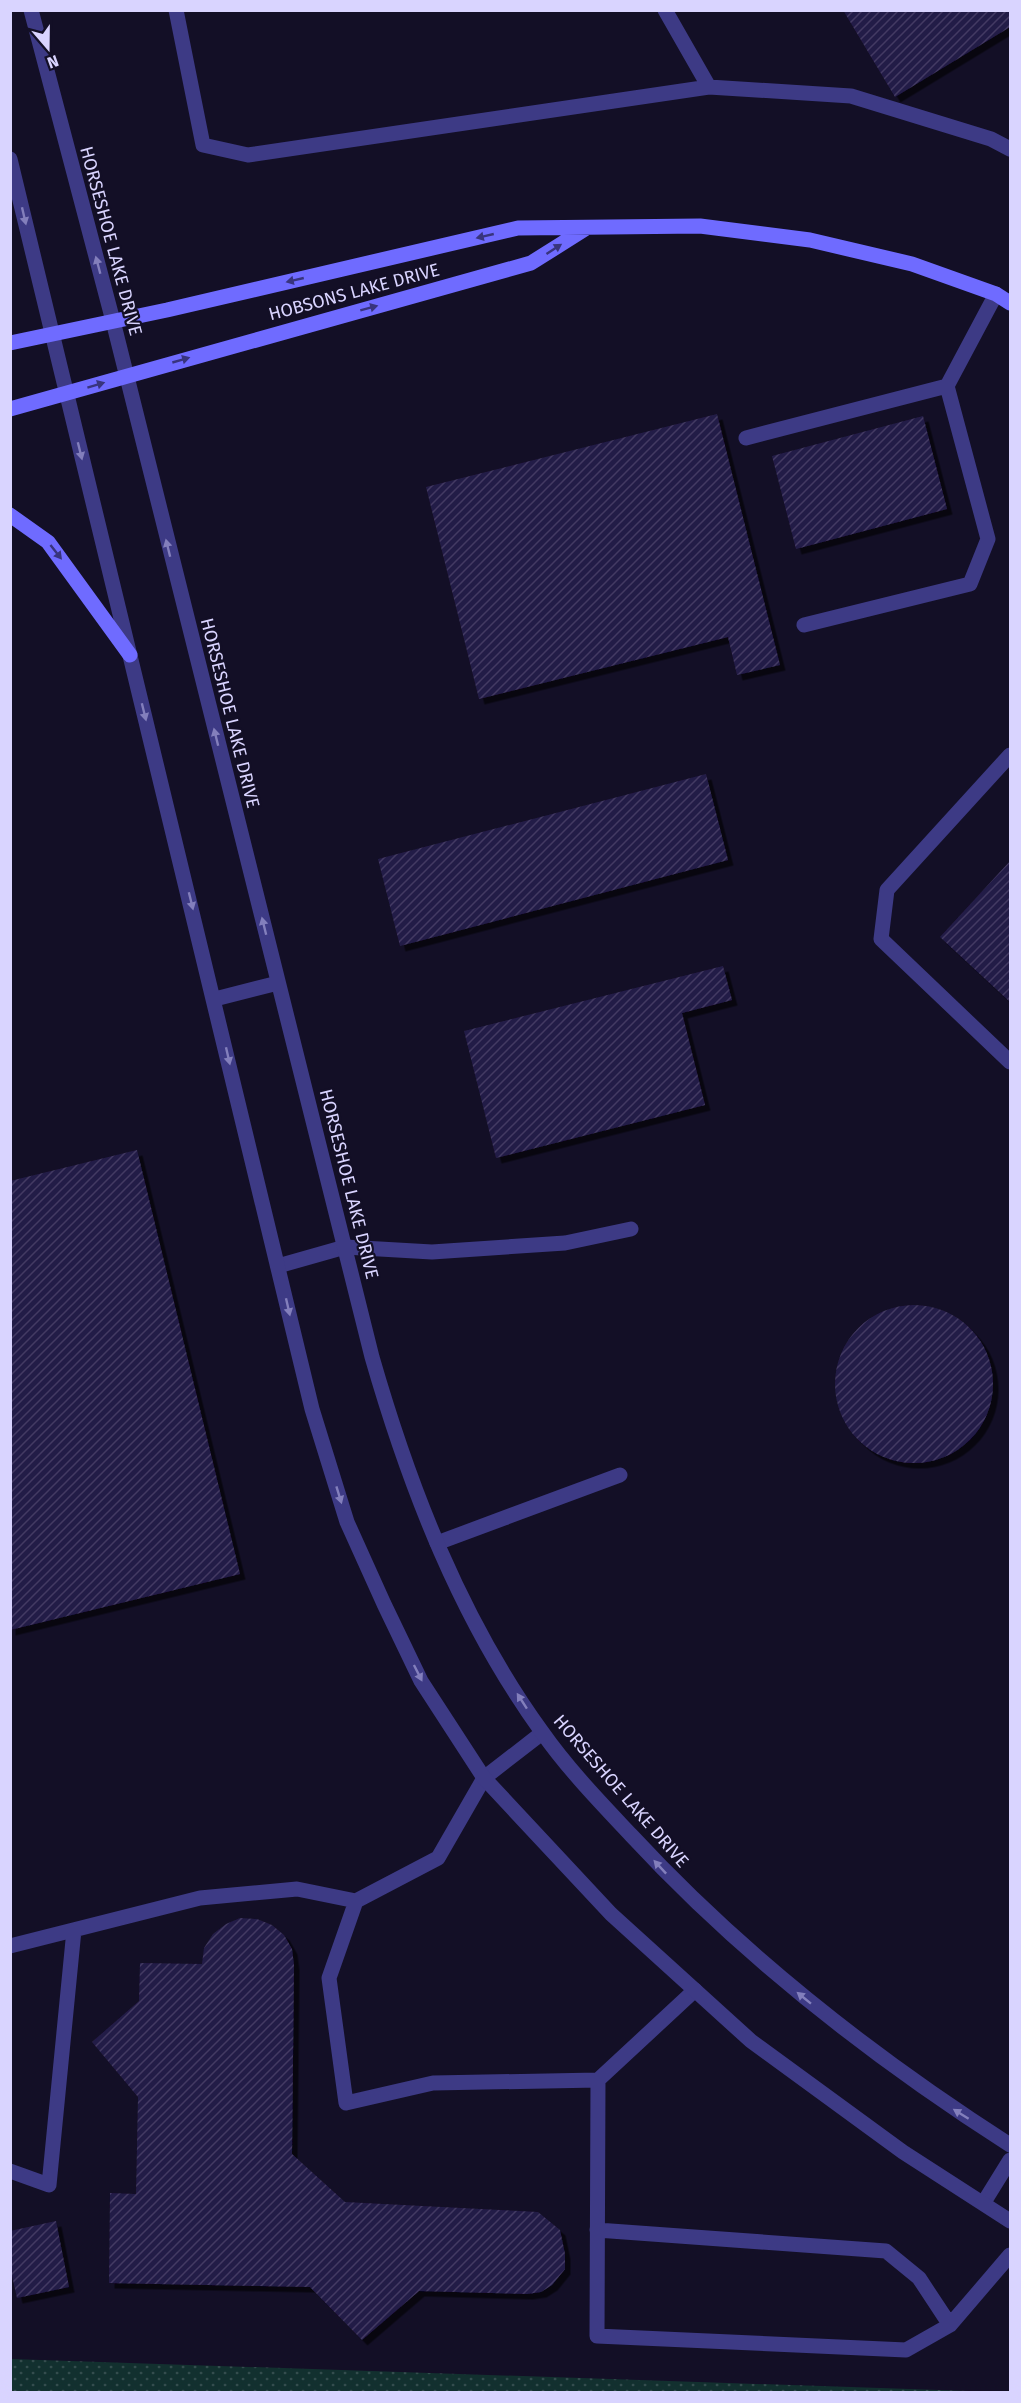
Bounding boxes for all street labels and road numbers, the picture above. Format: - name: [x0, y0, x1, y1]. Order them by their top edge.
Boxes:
- street label: HORSESHOE LAKE DRIVE: [75, 144, 147, 338]
- street label: HOBSONS LAKE DRIVE: [266, 259, 442, 325]
- street label: HORSESHOE LAKE DRIVE: [196, 616, 264, 810]
- street label: HORSESHOE LAKE DRIVE: [315, 1087, 383, 1281]
- street label: HORSESHOE LAKE DRIVE: [549, 1710, 693, 1872]

